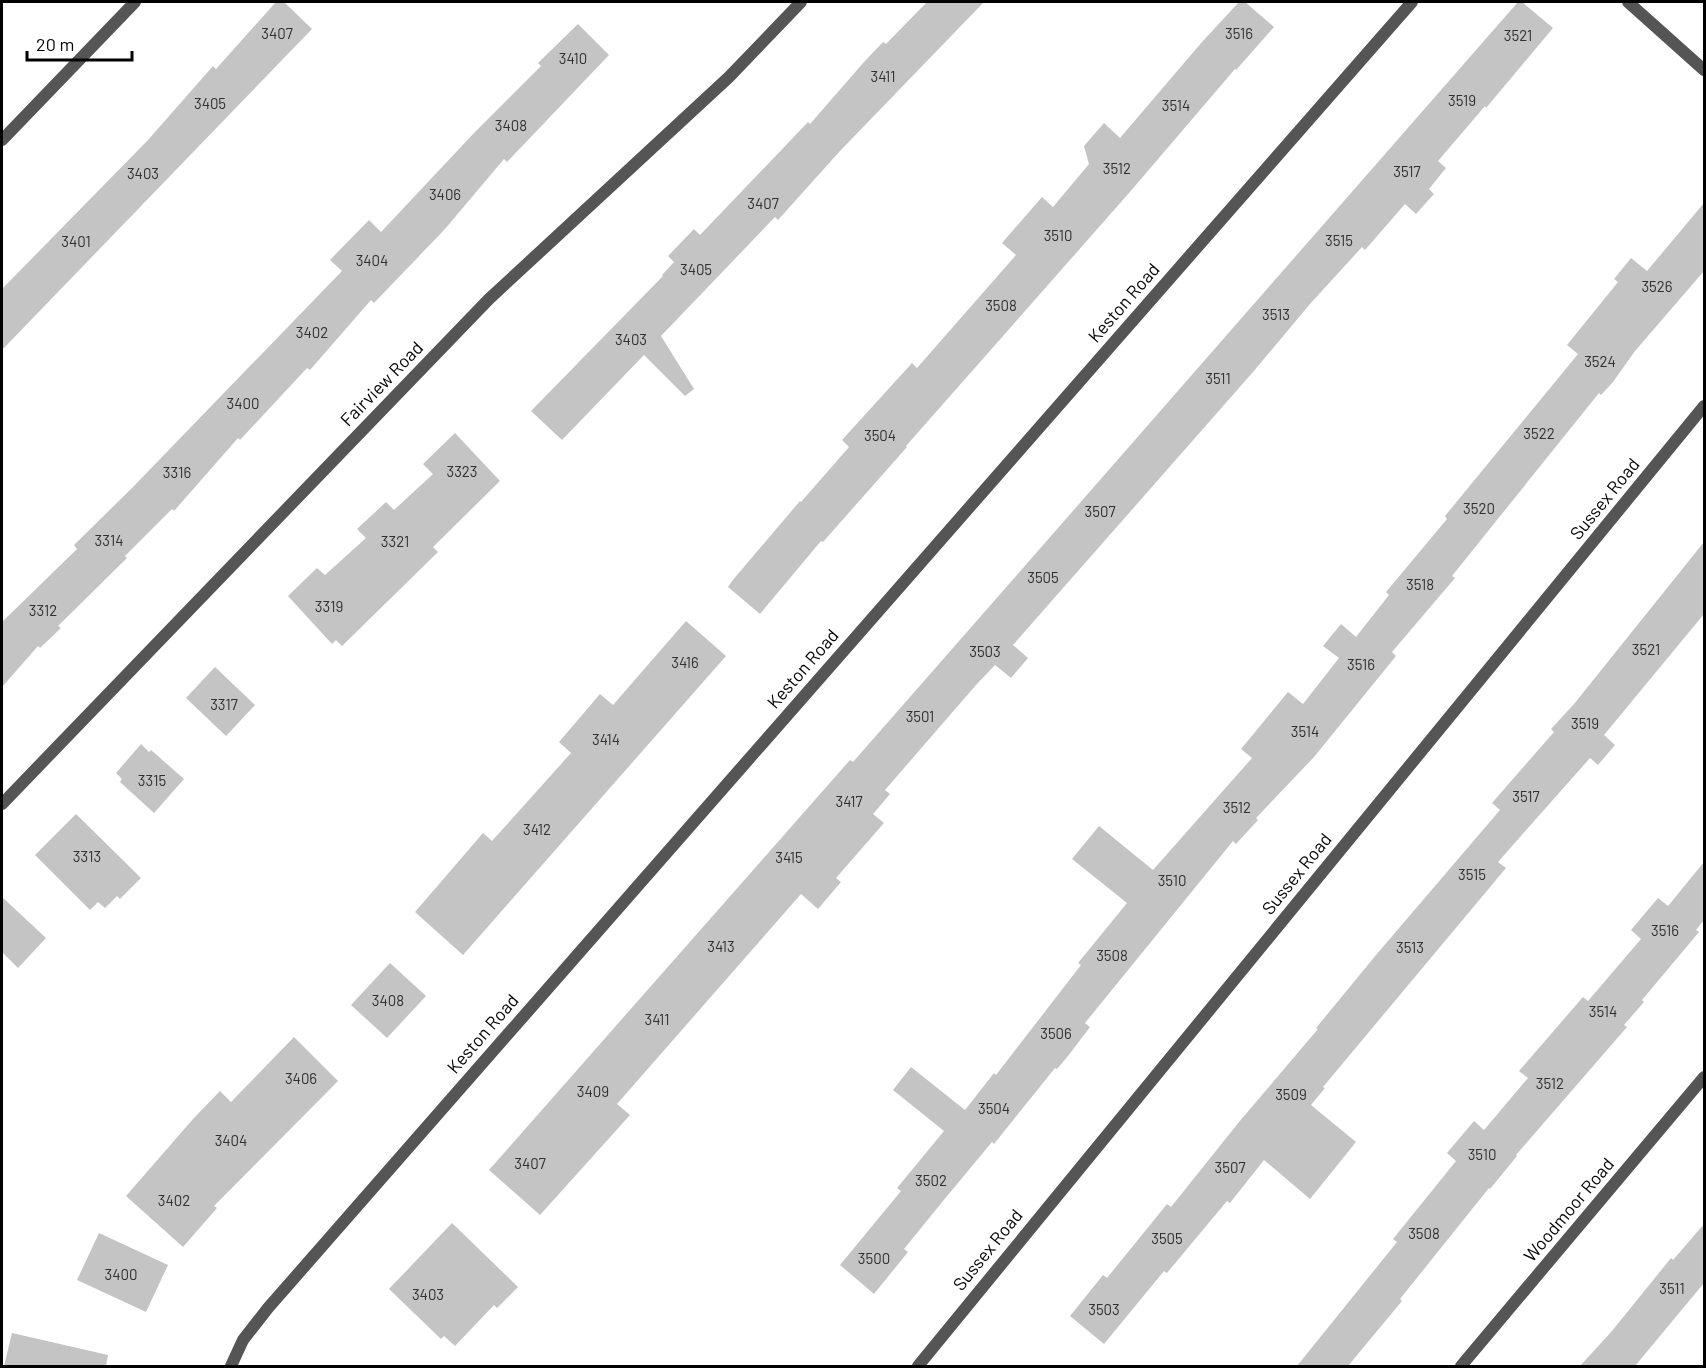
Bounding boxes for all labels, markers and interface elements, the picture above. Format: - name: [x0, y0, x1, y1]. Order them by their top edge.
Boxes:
- scale bar: [27, 24, 132, 62]
- house number: 3407: [261, 24, 293, 42]
- house number: 3516: [1225, 24, 1253, 42]
- house number: 3521: [1504, 26, 1532, 44]
- text: 20 m: [36, 33, 74, 55]
- house number: 3410: [559, 49, 587, 67]
- house number: 3411: [870, 67, 896, 85]
- house number: 3519: [1448, 91, 1476, 109]
- house number: 3405: [194, 94, 226, 112]
- house number: 3514: [1162, 96, 1190, 114]
- house number: 3408: [495, 116, 527, 134]
- house number: 3512: [1103, 159, 1131, 177]
- house number: 3517: [1393, 162, 1421, 180]
- house number: 3403: [127, 164, 159, 182]
- house number: 3406: [429, 185, 461, 203]
- house number: 3407: [747, 194, 779, 212]
- house number: 3510: [1044, 226, 1072, 244]
- house number: 3515: [1325, 231, 1353, 249]
- house number: 3401: [61, 232, 91, 250]
- house number: 3404: [356, 251, 388, 269]
- street label: Keston Road: [1083, 258, 1164, 347]
- house number: 3405: [680, 260, 712, 278]
- house number: 3526: [1641, 277, 1673, 295]
- house number: 3508: [985, 296, 1017, 314]
- house number: 3513: [1262, 305, 1290, 323]
- house number: 3402: [296, 323, 328, 341]
- house number: 3403: [615, 330, 647, 348]
- street label: Fairview Road: [335, 336, 427, 430]
- house number: 3524: [1584, 352, 1616, 370]
- house number: 3511: [1205, 369, 1231, 387]
- house number: 3400: [227, 394, 259, 412]
- house number: 3522: [1523, 424, 1555, 442]
- house number: 3504: [864, 426, 896, 444]
- street label: Sussex Road: [1565, 453, 1644, 544]
- house number: 3323: [446, 462, 478, 480]
- house number: 3316: [163, 463, 191, 481]
- house number: 3520: [1463, 499, 1495, 517]
- house number: 3507: [1084, 502, 1116, 520]
- house number: 3314: [95, 531, 123, 549]
- house number: 3321: [381, 532, 409, 550]
- house number: 3505: [1027, 568, 1059, 586]
- house number: 3518: [1406, 575, 1434, 593]
- house number: 3319: [315, 597, 343, 615]
- house number: 3312: [29, 601, 57, 619]
- street label: Keston Road: [762, 624, 843, 713]
- house number: 3521: [1632, 640, 1660, 658]
- house number: 3503: [969, 642, 1001, 660]
- house number: 3416: [671, 653, 699, 671]
- house number: 3516: [1347, 655, 1375, 673]
- house number: 3317: [210, 695, 238, 713]
- house number: 3501: [906, 707, 934, 725]
- house number: 3519: [1571, 714, 1599, 732]
- house number: 3514: [1291, 722, 1319, 740]
- house number: 3414: [592, 730, 620, 748]
- house number: 3315: [138, 771, 166, 789]
- house number: 3517: [1512, 787, 1540, 805]
- house number: 3417: [836, 792, 862, 810]
- house number: 3512: [1223, 798, 1251, 816]
- house number: 3412: [523, 820, 551, 838]
- street label: Sussex Road: [1257, 828, 1336, 919]
- house number: 3313: [73, 847, 101, 865]
- house number: 3415: [775, 848, 803, 866]
- house number: 3515: [1458, 865, 1486, 883]
- house number: 3510: [1158, 871, 1186, 889]
- house number: 3516: [1651, 921, 1679, 939]
- house number: 3413: [707, 937, 735, 955]
- house number: 3513: [1396, 938, 1424, 956]
- house number: 3508: [1096, 946, 1128, 964]
- street label: Keston Road: [442, 989, 523, 1078]
- house number: 3408: [372, 991, 404, 1009]
- house number: 3514: [1589, 1002, 1617, 1020]
- house number: 3411: [644, 1010, 670, 1028]
- house number: 3506: [1040, 1024, 1072, 1042]
- house number: 3406: [285, 1069, 317, 1087]
- house number: 3512: [1536, 1074, 1564, 1092]
- house number: 3409: [577, 1082, 609, 1100]
- house number: 3509: [1275, 1085, 1307, 1103]
- house number: 3504: [978, 1099, 1010, 1117]
- house number: 3404: [215, 1131, 247, 1149]
- house number: 3510: [1468, 1145, 1496, 1163]
- street label: Woodmoor Road: [1518, 1153, 1618, 1266]
- house number: 3407: [514, 1154, 546, 1172]
- house number: 3507: [1214, 1158, 1246, 1176]
- house number: 3502: [915, 1171, 947, 1189]
- house number: 3402: [158, 1191, 190, 1209]
- street label: Sussex Road: [948, 1204, 1027, 1295]
- house number: 3508: [1408, 1224, 1440, 1242]
- house number: 3505: [1151, 1229, 1183, 1247]
- house number: 3500: [858, 1249, 890, 1267]
- house number: 3400: [105, 1265, 137, 1283]
- house number: 3511: [1659, 1279, 1685, 1297]
- house number: 3403: [412, 1285, 444, 1303]
- house number: 3503: [1088, 1300, 1120, 1318]

